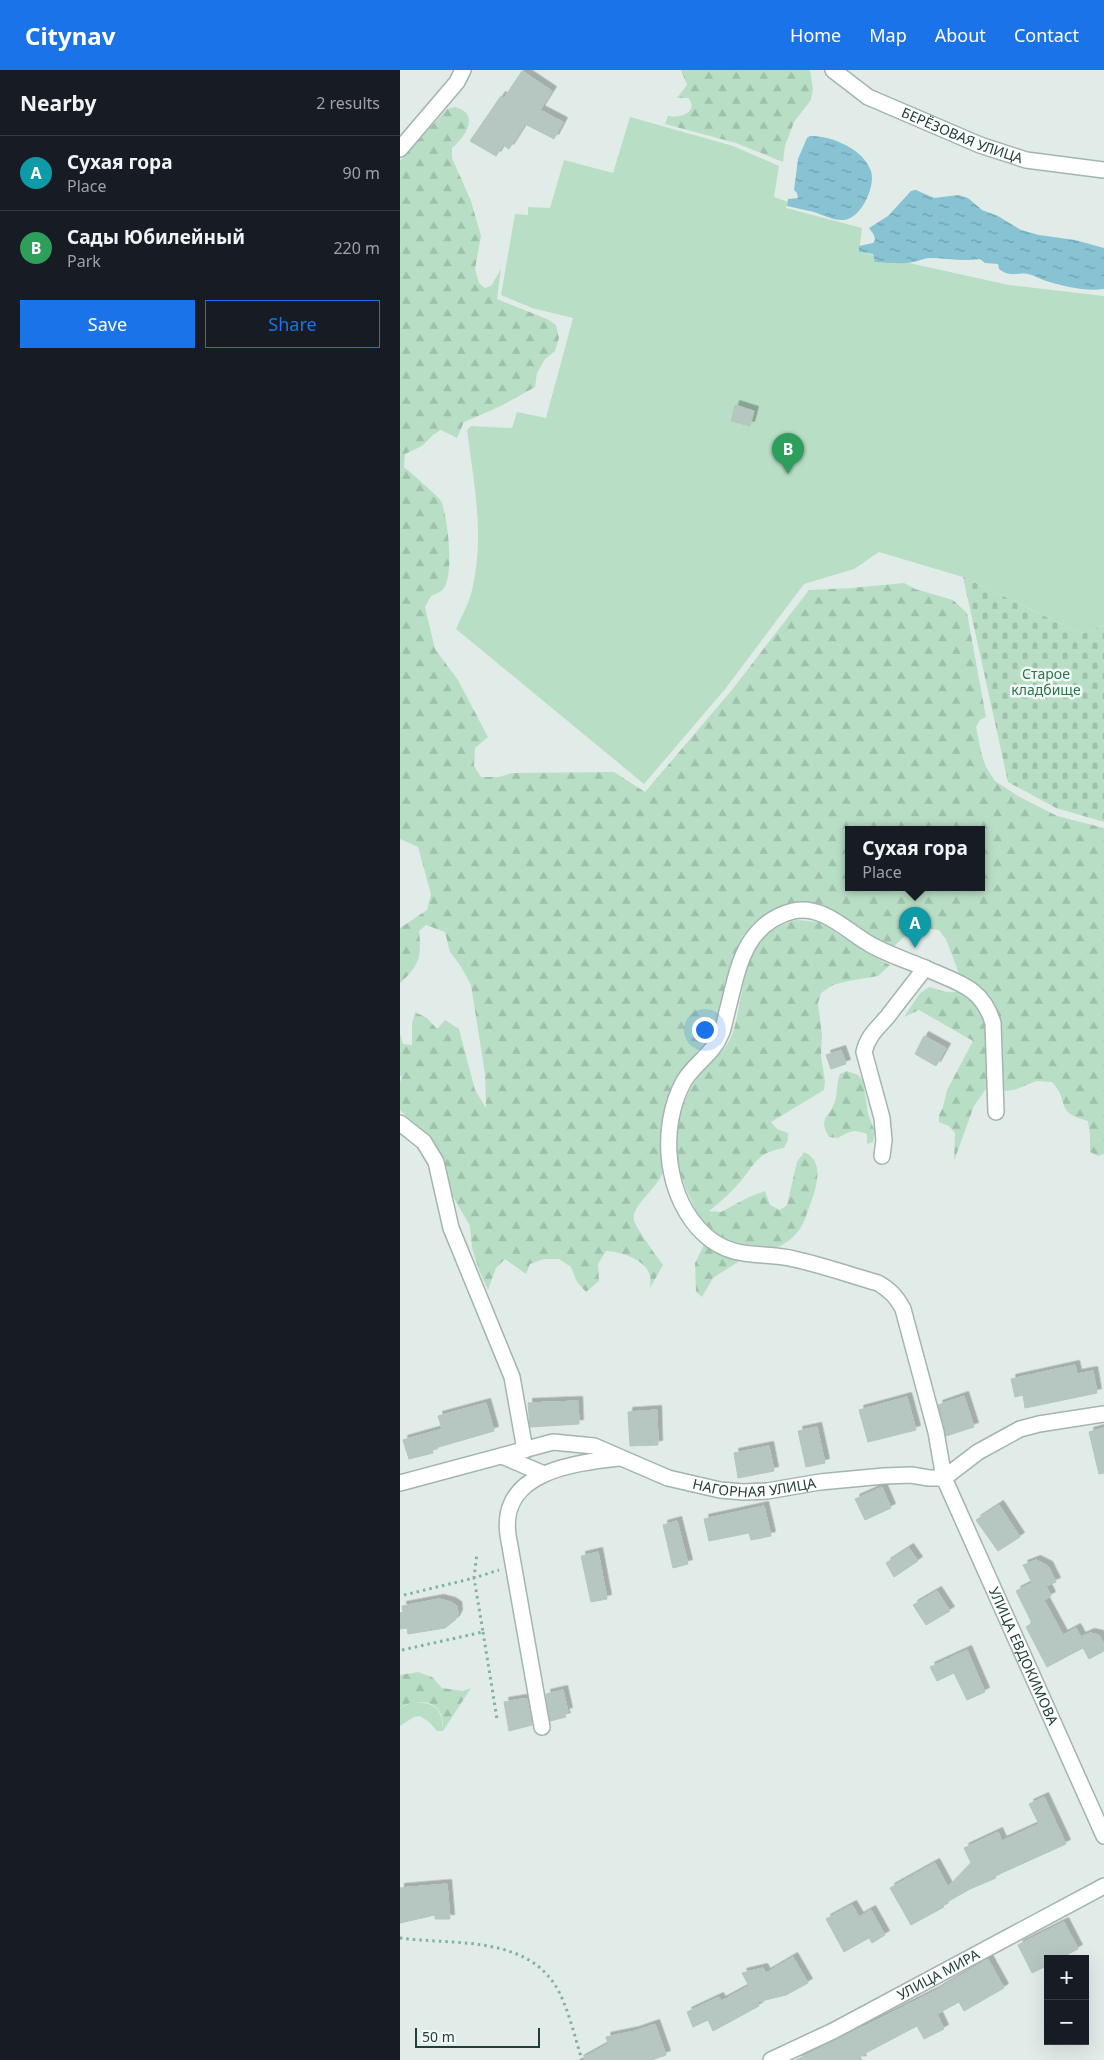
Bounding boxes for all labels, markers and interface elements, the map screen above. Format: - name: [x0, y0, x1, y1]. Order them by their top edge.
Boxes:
- text: Citynav: [25, 19, 115, 52]
- text: Home: [790, 23, 841, 47]
- text: Map: [869, 23, 907, 47]
- text: About: [935, 23, 986, 47]
- text: Contact: [1014, 23, 1079, 47]
- text: Nearby: [20, 89, 96, 117]
- text: 2 results: [316, 92, 380, 114]
- street label: БЕРЁЗОВАЯ УЛИЦА: [899, 102, 1025, 167]
- text: Сухая гора: [67, 149, 172, 175]
- text: A: [30, 162, 42, 184]
- text: 90 m: [343, 162, 380, 184]
- text: Place: [67, 175, 107, 197]
- text: Сады Юбилейный: [67, 224, 245, 250]
- text: B: [31, 237, 41, 259]
- text: 220 m: [333, 237, 380, 259]
- text: Park: [67, 250, 101, 272]
- button: Save: [20, 300, 195, 348]
- button: Share: [205, 300, 380, 348]
- pin: B: [772, 433, 804, 474]
- park label: Старое кладбище: [1011, 664, 1081, 699]
- popup: [845, 826, 985, 891]
- text: Сухая гора: [862, 835, 968, 861]
- text: Place: [862, 861, 902, 883]
- pin: A: [899, 907, 931, 948]
- your location: [692, 1017, 718, 1043]
- street label: НАГОРНАЯ УЛИЦА: [691, 1473, 817, 1501]
- street label: УЛИЦА ЕВДОКИМОВА: [985, 1584, 1063, 1728]
- street label: УЛИЦА МИРА: [894, 1944, 983, 2004]
- map controls: [1044, 1955, 1089, 2045]
- button: +: [1044, 1955, 1089, 2000]
- button: −: [1044, 2000, 1089, 2045]
- scale bar: [415, 2025, 540, 2048]
- text: 50 m: [422, 2027, 455, 2046]

